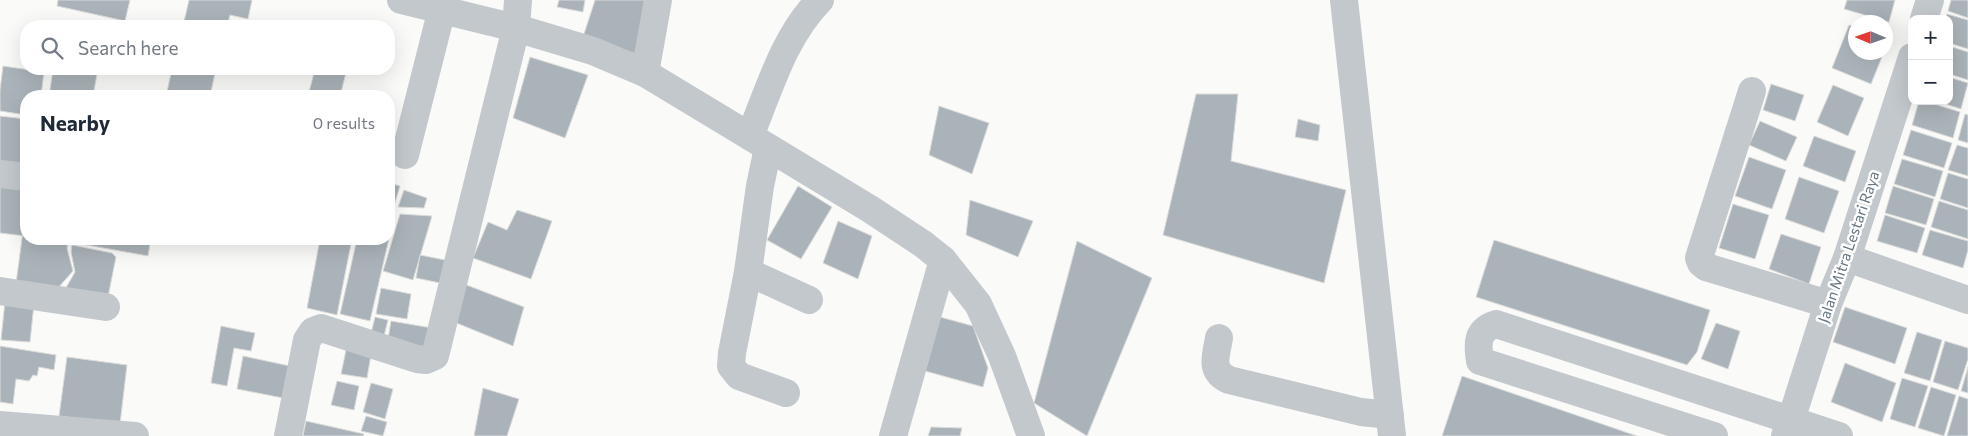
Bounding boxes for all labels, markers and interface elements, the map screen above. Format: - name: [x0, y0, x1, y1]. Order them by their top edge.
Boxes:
- north arrow: [1848, 15, 1893, 60]
- map controls: [1908, 15, 1953, 105]
- button: +: [1908, 15, 1953, 60]
- search box: [20, 20, 395, 75]
- icon: search: [38, 34, 66, 62]
- text: Search here: [78, 36, 178, 59]
- button: −: [1908, 60, 1953, 105]
- text: Nearby: [40, 110, 110, 135]
- text: 0 results: [313, 113, 375, 132]
- street label: Jalan Mitra Lestari Raya: [1814, 168, 1883, 325]

